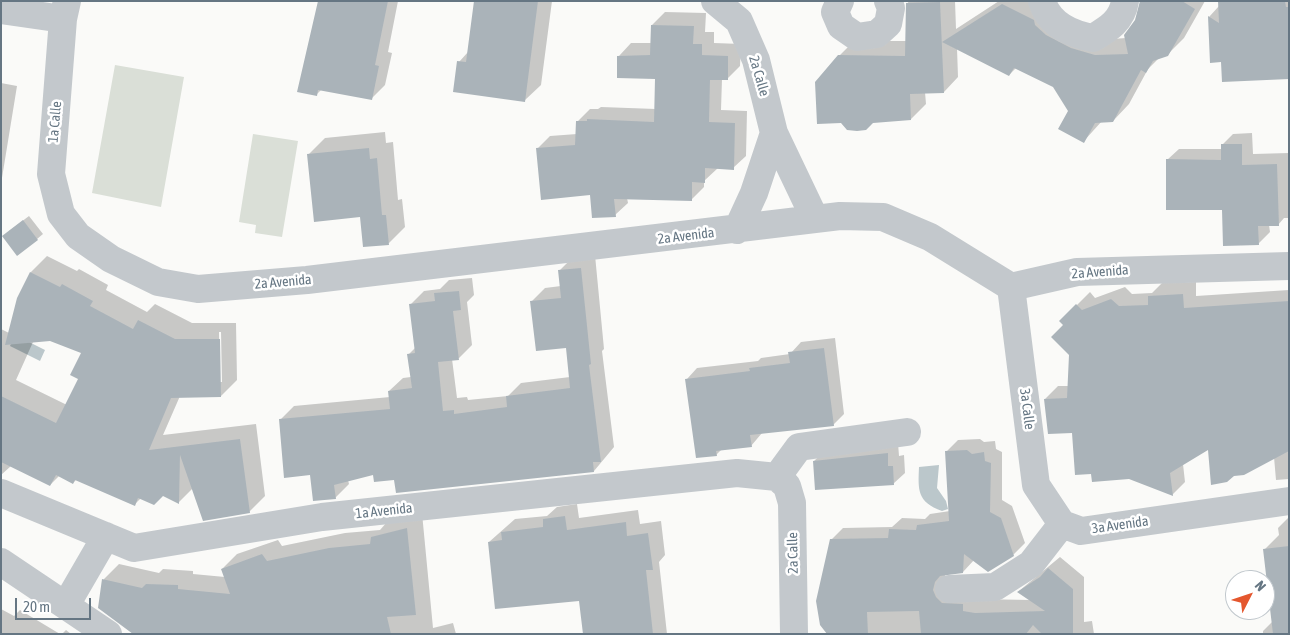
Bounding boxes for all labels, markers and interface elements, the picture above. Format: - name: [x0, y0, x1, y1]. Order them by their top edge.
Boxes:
- street label: 2a Calle: [745, 54, 773, 98]
- street label: 1a Calle: [45, 101, 65, 143]
- street label: 2a Avenida: [657, 224, 715, 248]
- street label: 2a Avenida: [1071, 262, 1129, 282]
- street label: 2a Avenida: [254, 271, 312, 293]
- street label: 3a Calle: [1016, 387, 1038, 431]
- street label: 1a Avenida: [355, 500, 413, 522]
- street label: 3a Avenida: [1091, 513, 1149, 537]
- street label: 2a Calle: [784, 532, 802, 574]
- north arrow: [1225, 570, 1275, 620]
- text: N: [1252, 577, 1269, 594]
- scale bar: [18, 588, 94, 620]
- text: 20 m: [23, 598, 50, 615]

